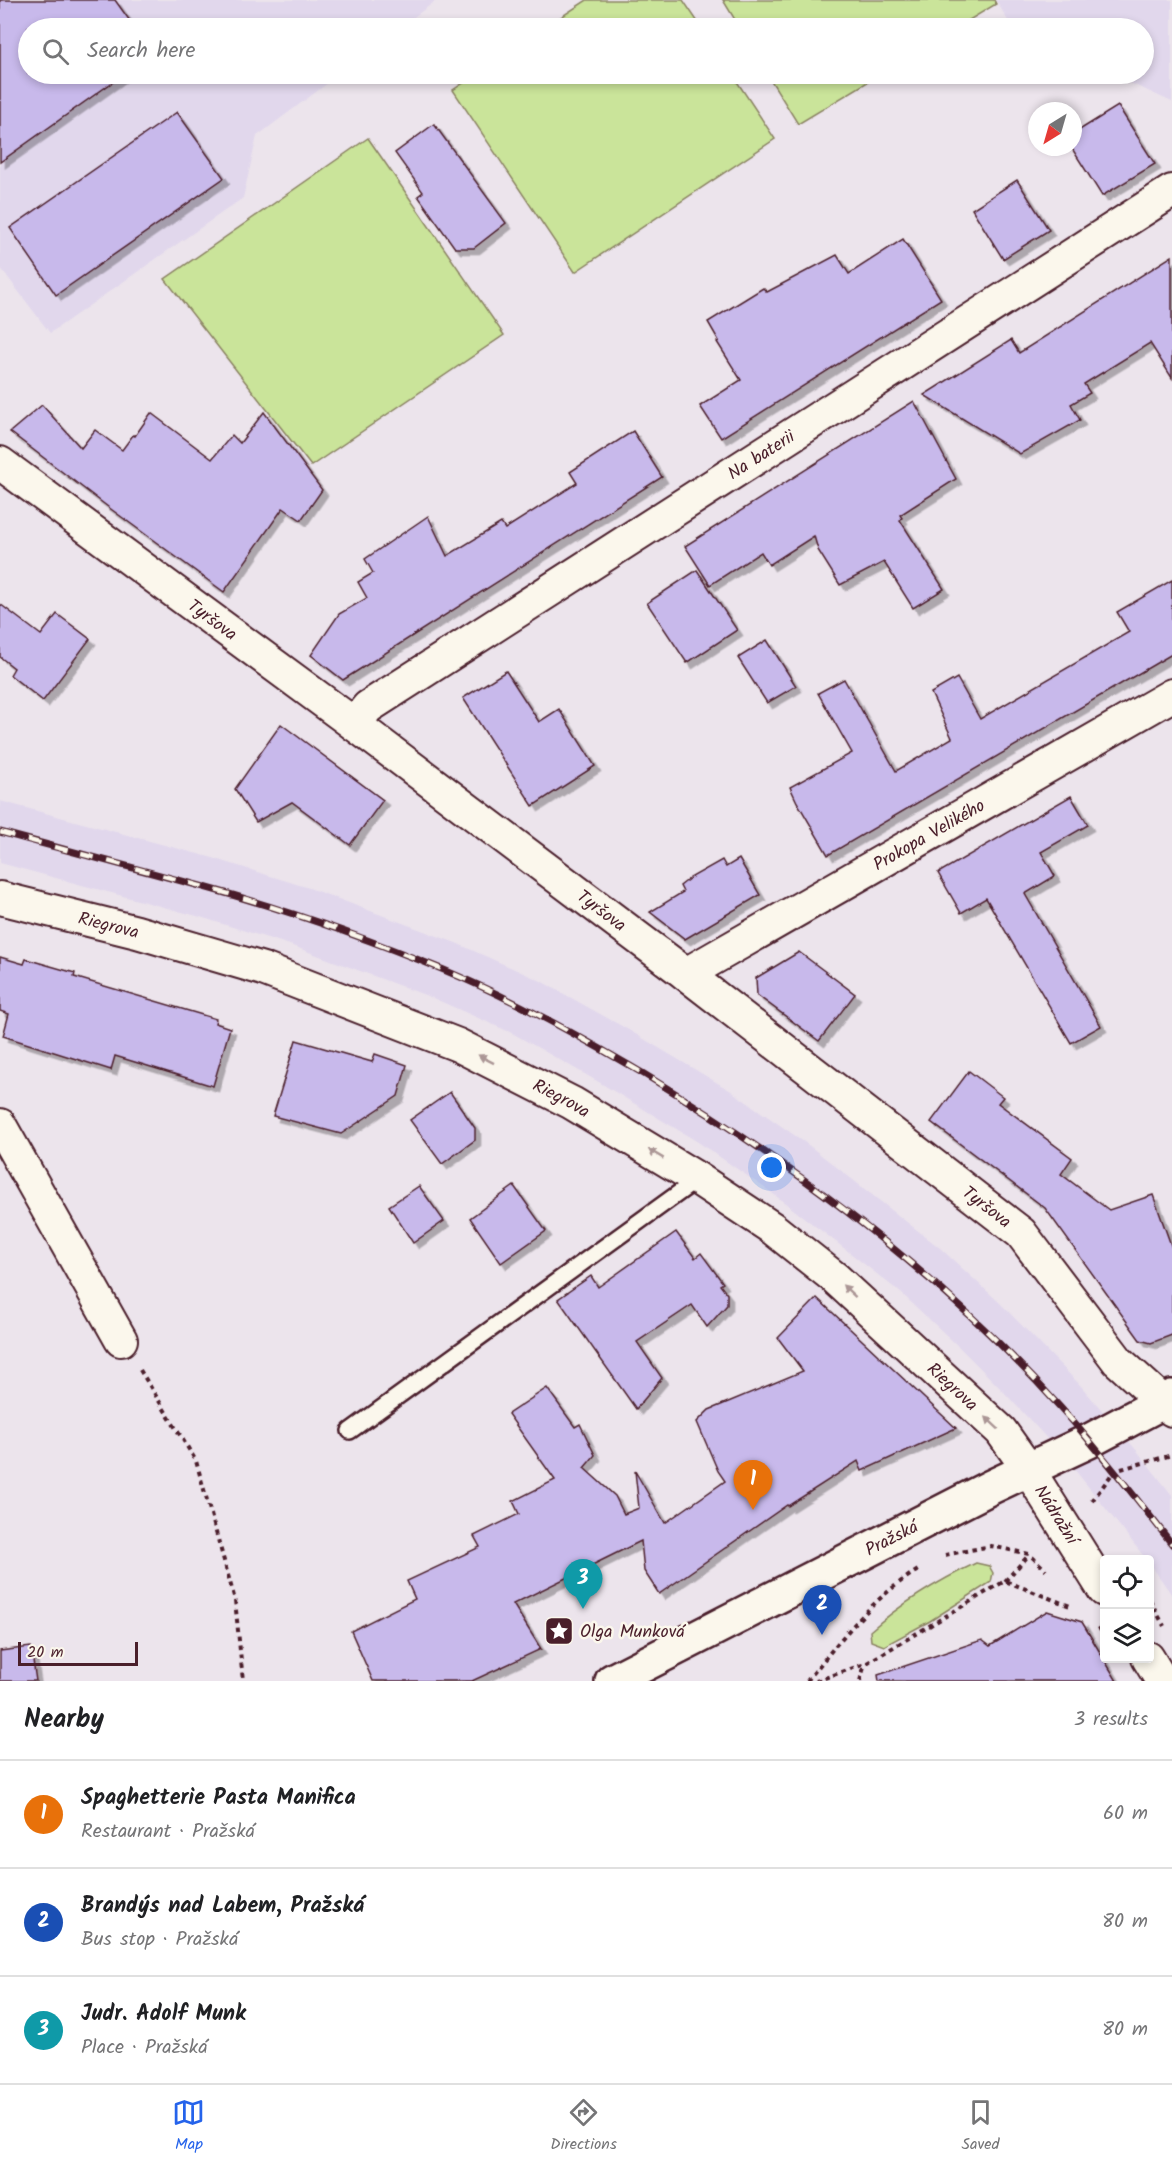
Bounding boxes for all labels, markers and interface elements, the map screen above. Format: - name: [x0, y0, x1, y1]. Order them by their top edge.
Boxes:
- search box: [18, 18, 1154, 84]
- text: Search here: [87, 34, 195, 69]
- icon: search: [39, 35, 72, 68]
- north arrow: [1028, 102, 1082, 156]
- street label: Na baterii: [722, 423, 802, 489]
- street label: Tyršova: [180, 593, 243, 649]
- street label: Prokopa Velikého: [868, 792, 991, 880]
- street label: Tyršova: [570, 883, 632, 940]
- street label: Riegrova: [75, 905, 142, 948]
- one-way arrow: [477, 1055, 494, 1064]
- street label: Riegrova: [527, 1072, 595, 1127]
- one-way arrow: [648, 1148, 664, 1159]
- your location: [757, 1153, 786, 1182]
- street label: Tyršova: [955, 1179, 1017, 1237]
- one-way arrow: [841, 1284, 856, 1298]
- street label: Riegrova: [919, 1356, 984, 1419]
- one-way arrow: [985, 1416, 1000, 1430]
- pin: 1: [734, 1460, 772, 1510]
- street label: Nádražní: [1025, 1480, 1086, 1553]
- street label: Pražská: [860, 1513, 925, 1565]
- map controls: [1100, 1555, 1154, 1663]
- button: locate: [1100, 1555, 1154, 1609]
- pin: 3: [564, 1560, 602, 1609]
- pin: 2: [802, 1586, 842, 1635]
- button: layers: [1100, 1609, 1154, 1663]
- place icon: Olga Munková: [543, 1615, 575, 1647]
- place label: Olga Munková: [580, 1618, 686, 1647]
- scale bar: [18, 1639, 138, 1666]
- text: 20 m: [27, 1640, 63, 1665]
- text: Nearby: [24, 1699, 104, 1741]
- text: 3 results: [1074, 1704, 1148, 1736]
- text: Spaghetterie Pasta Manifica: [81, 1781, 356, 1816]
- text: 1: [40, 1798, 47, 1830]
- text: 60 m: [1103, 1798, 1148, 1830]
- text: Restaurant · Pražská: [81, 1816, 255, 1848]
- text: Brandýs nad Labem, Pražská: [81, 1889, 364, 1924]
- text: 2: [38, 1906, 49, 1938]
- text: 80 m: [1102, 1906, 1148, 1938]
- text: Bus stop · Pražská: [81, 1924, 238, 1956]
- text: Judr. Adolf Munk: [81, 1997, 246, 2032]
- text: 3: [38, 2014, 49, 2046]
- text: 80 m: [1102, 2014, 1148, 2046]
- text: Place · Pražská: [81, 2032, 208, 2064]
- tab: Map: [172, 2096, 205, 2157]
- tab: Directions: [550, 2096, 617, 2157]
- tab: Saved: [962, 2096, 1000, 2157]

